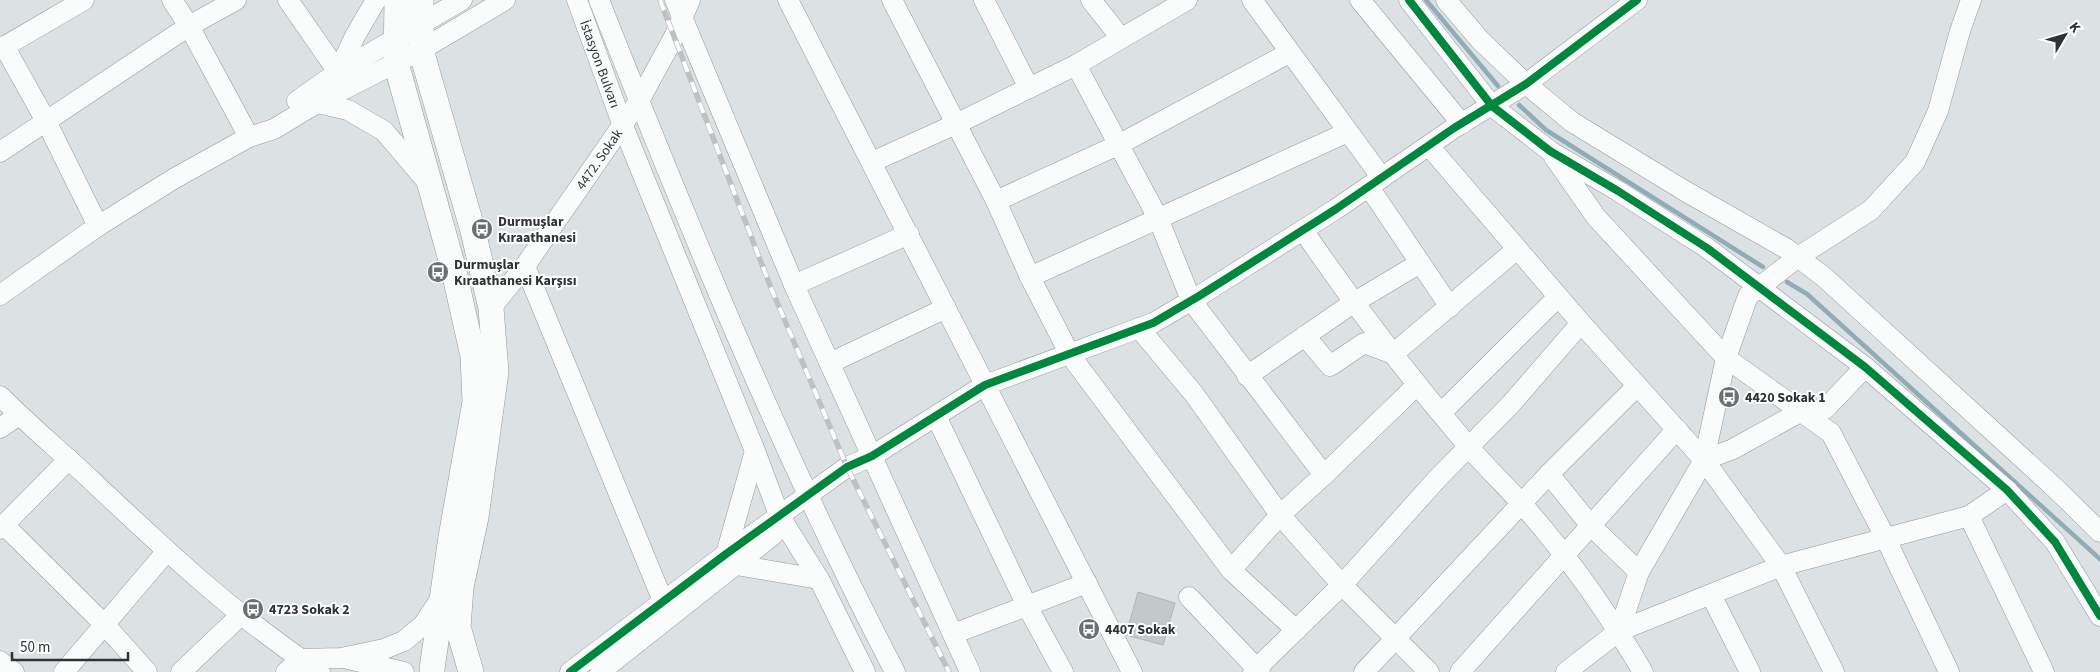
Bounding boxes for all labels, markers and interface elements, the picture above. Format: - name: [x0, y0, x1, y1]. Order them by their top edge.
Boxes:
- north arrow: [2040, 10, 2090, 60]
- street label: İstasyon Bulvarı: [574, 17, 625, 111]
- text: K: [2064, 18, 2085, 37]
- street label: 4472. Sokak: [572, 125, 628, 194]
- place label: Durmuşlar Kıraathanesi: [498, 212, 576, 248]
- bus stop icon: Durmuşlar Kıraathanesi: [470, 217, 494, 241]
- place label: Durmuşlar Kıraathanesi Karşısı: [454, 255, 577, 291]
- bus stop icon: Durmuşlar Kıraathanesi Karşısı: [426, 260, 450, 284]
- bus stop icon: 4420 Sokak 1: [1717, 385, 1741, 409]
- place label: 4420 Sokak 1: [1745, 388, 1826, 408]
- bus stop icon: 4723 Sokak 2: [241, 597, 265, 621]
- place label: 4723 Sokak 2: [269, 600, 350, 620]
- bus stop icon: 4407 Sokak: [1077, 617, 1101, 641]
- place label: 4407 Sokak: [1105, 620, 1176, 640]
- scale bar: [12, 630, 129, 662]
- text: 50 m: [20, 637, 50, 658]

